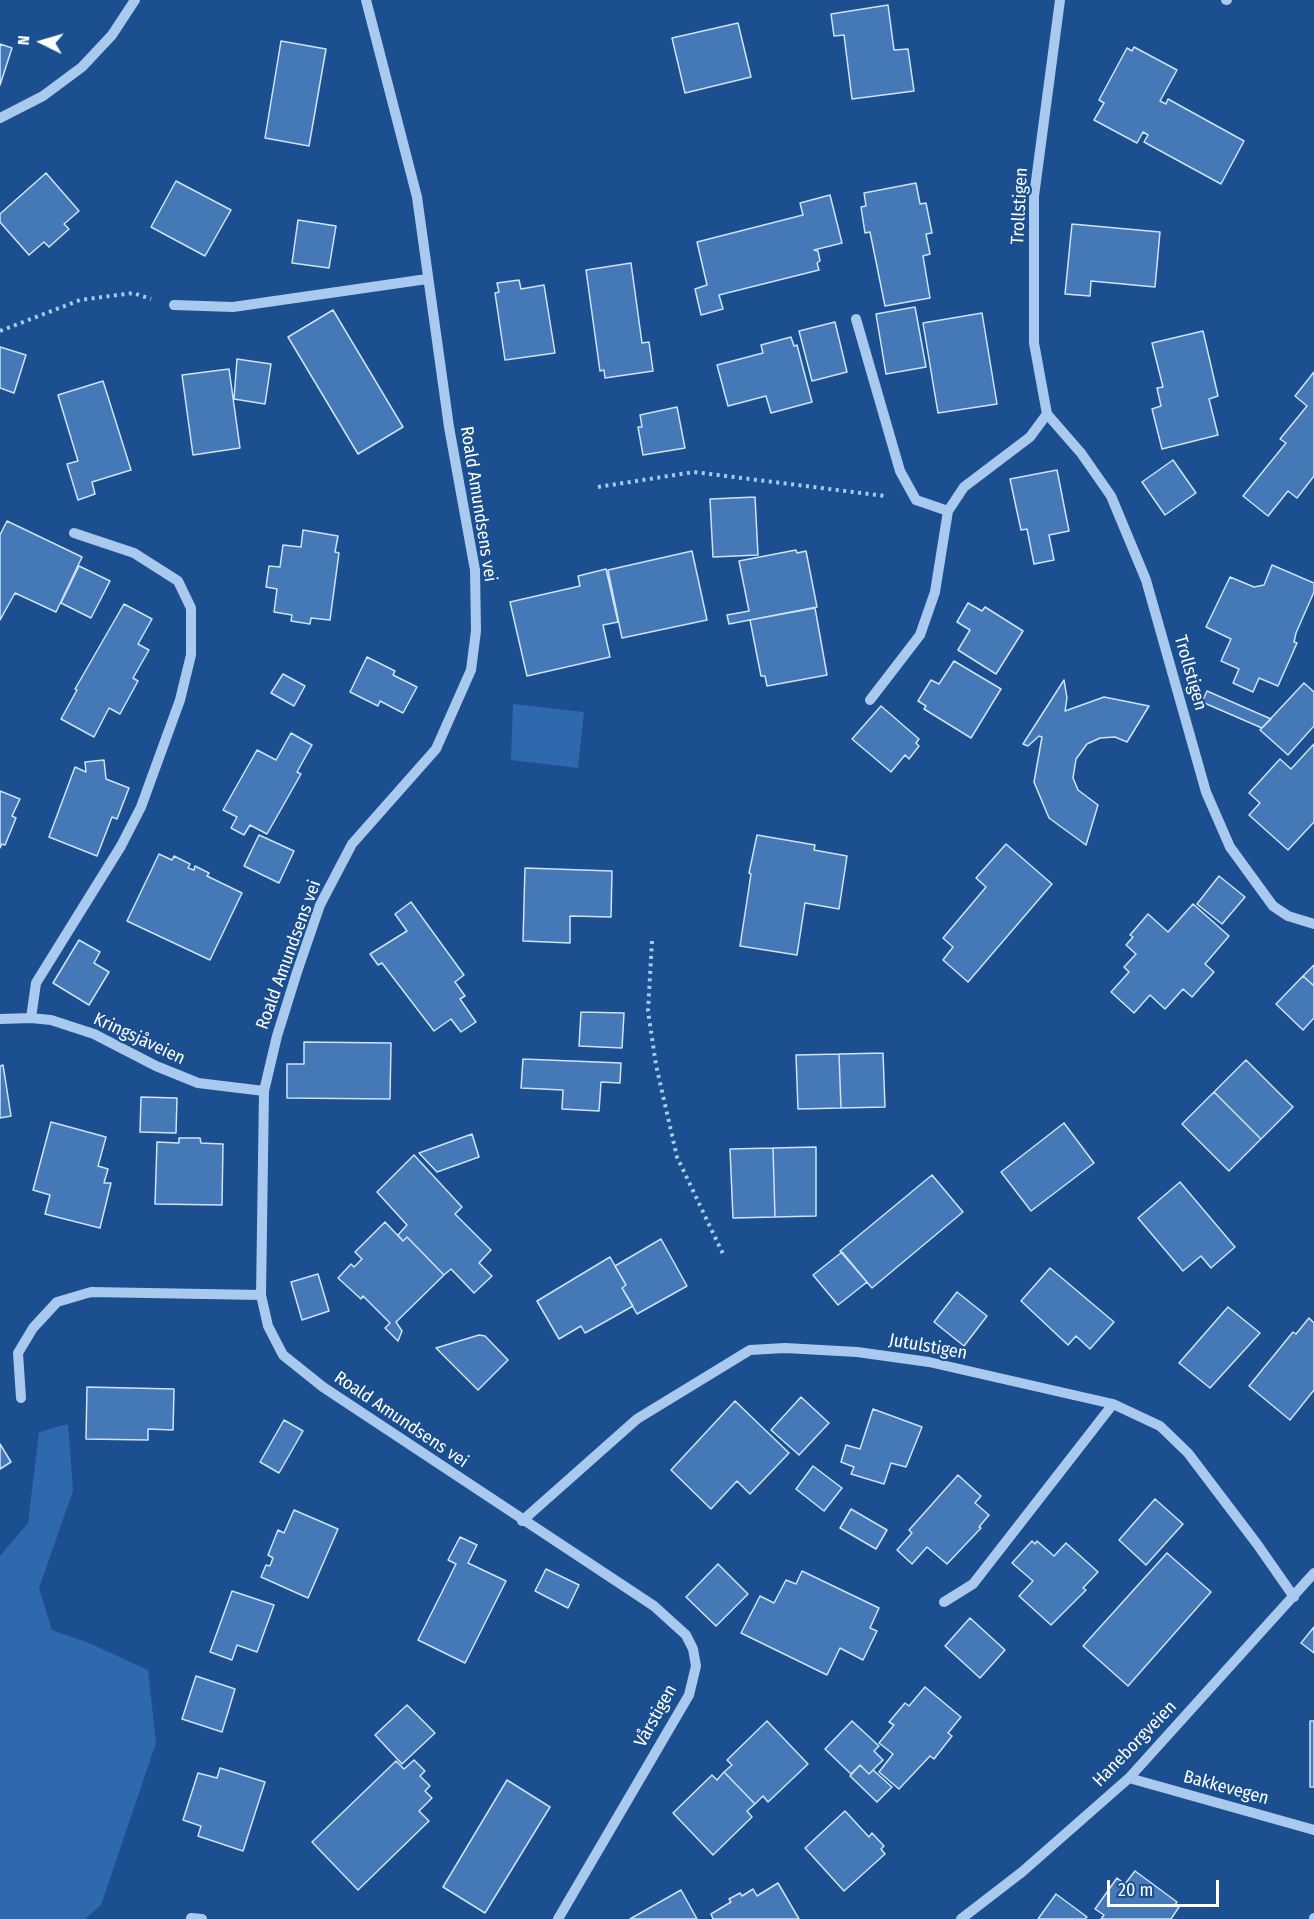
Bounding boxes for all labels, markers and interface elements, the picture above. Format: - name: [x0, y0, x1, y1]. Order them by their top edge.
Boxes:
- north arrow: [12, 12, 72, 72]
- text: N: [14, 35, 33, 46]
- street label: Trollstigen: [1007, 167, 1033, 245]
- street label: Roald Amundsens vei: [455, 425, 501, 583]
- street label: Trollstigen: [1169, 633, 1211, 713]
- street label: Roald Amundsens vei: [252, 877, 326, 1033]
- street label: Kringsjåveien: [90, 1008, 188, 1070]
- street label: Jutulstigen: [887, 1330, 969, 1364]
- street label: Roald Amundsens vei: [330, 1367, 472, 1473]
- street label: Vårstigen: [630, 1681, 682, 1751]
- street label: Haneborgveien: [1089, 1696, 1181, 1792]
- street label: Bakkevegen: [1181, 1766, 1271, 1810]
- scale bar: [1110, 1868, 1222, 1906]
- text: 20 m: [1118, 1879, 1153, 1901]

